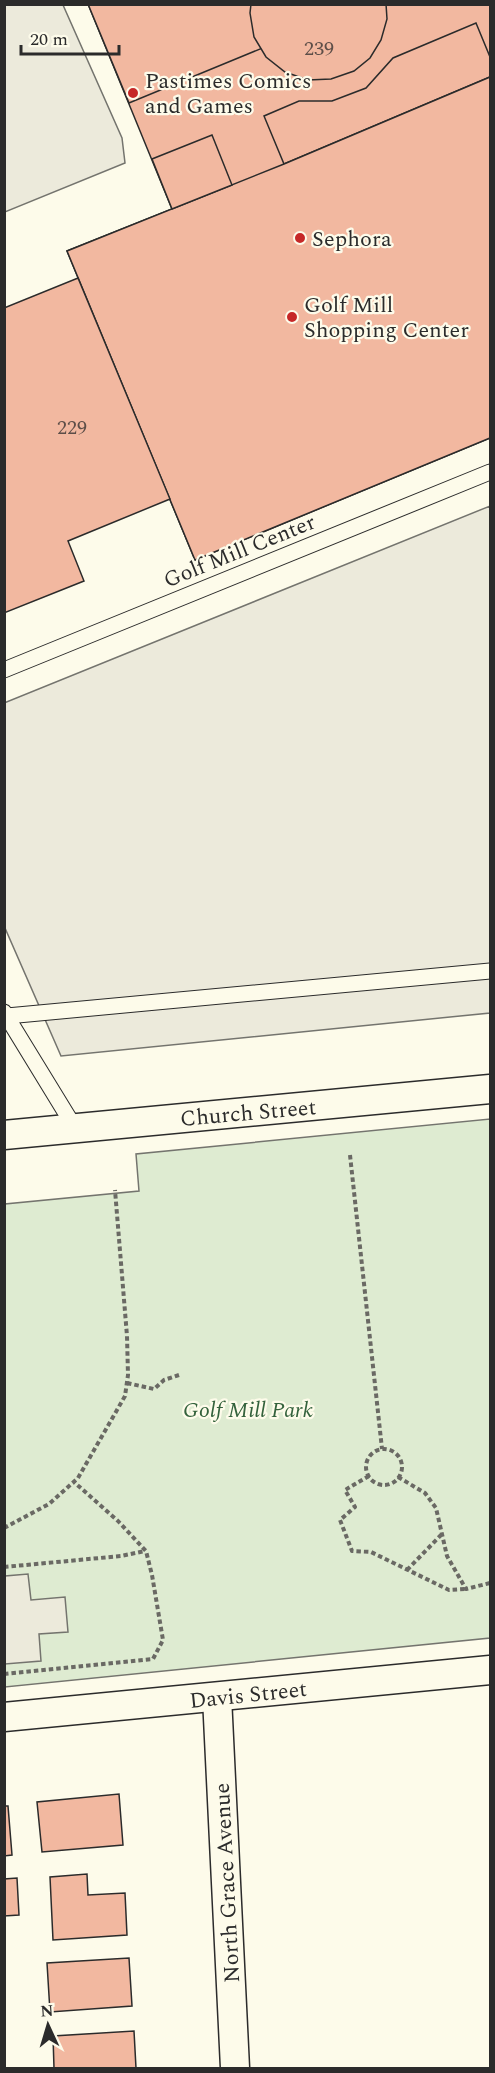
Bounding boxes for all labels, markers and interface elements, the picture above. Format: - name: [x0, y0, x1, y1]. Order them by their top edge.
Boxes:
- scale bar: [21, 18, 118, 56]
- text: 20 m: [30, 26, 68, 53]
- house number: 239: [304, 34, 334, 64]
- place label: Pastimes Comics and Games: [145, 65, 311, 123]
- marker: Pastimes Comics and Games: [126, 86, 140, 100]
- place label: Sephora: [312, 223, 392, 256]
- marker: Sephora: [293, 231, 307, 245]
- place label: Golf Mill Shopping Center: [304, 289, 469, 347]
- marker: Golf Mill Shopping Center: [285, 310, 299, 324]
- house number: 229: [57, 413, 87, 443]
- street label: Golf Mill Center: [159, 506, 321, 597]
- street label: Church Street: [179, 1091, 318, 1136]
- park label: Golf Mill Park: [183, 1394, 313, 1427]
- street label: Davis Street: [188, 1673, 309, 1718]
- street label: North Grace Avenue: [206, 1782, 249, 1984]
- north arrow: [18, 1995, 78, 2055]
- text: N: [40, 1999, 54, 2023]

